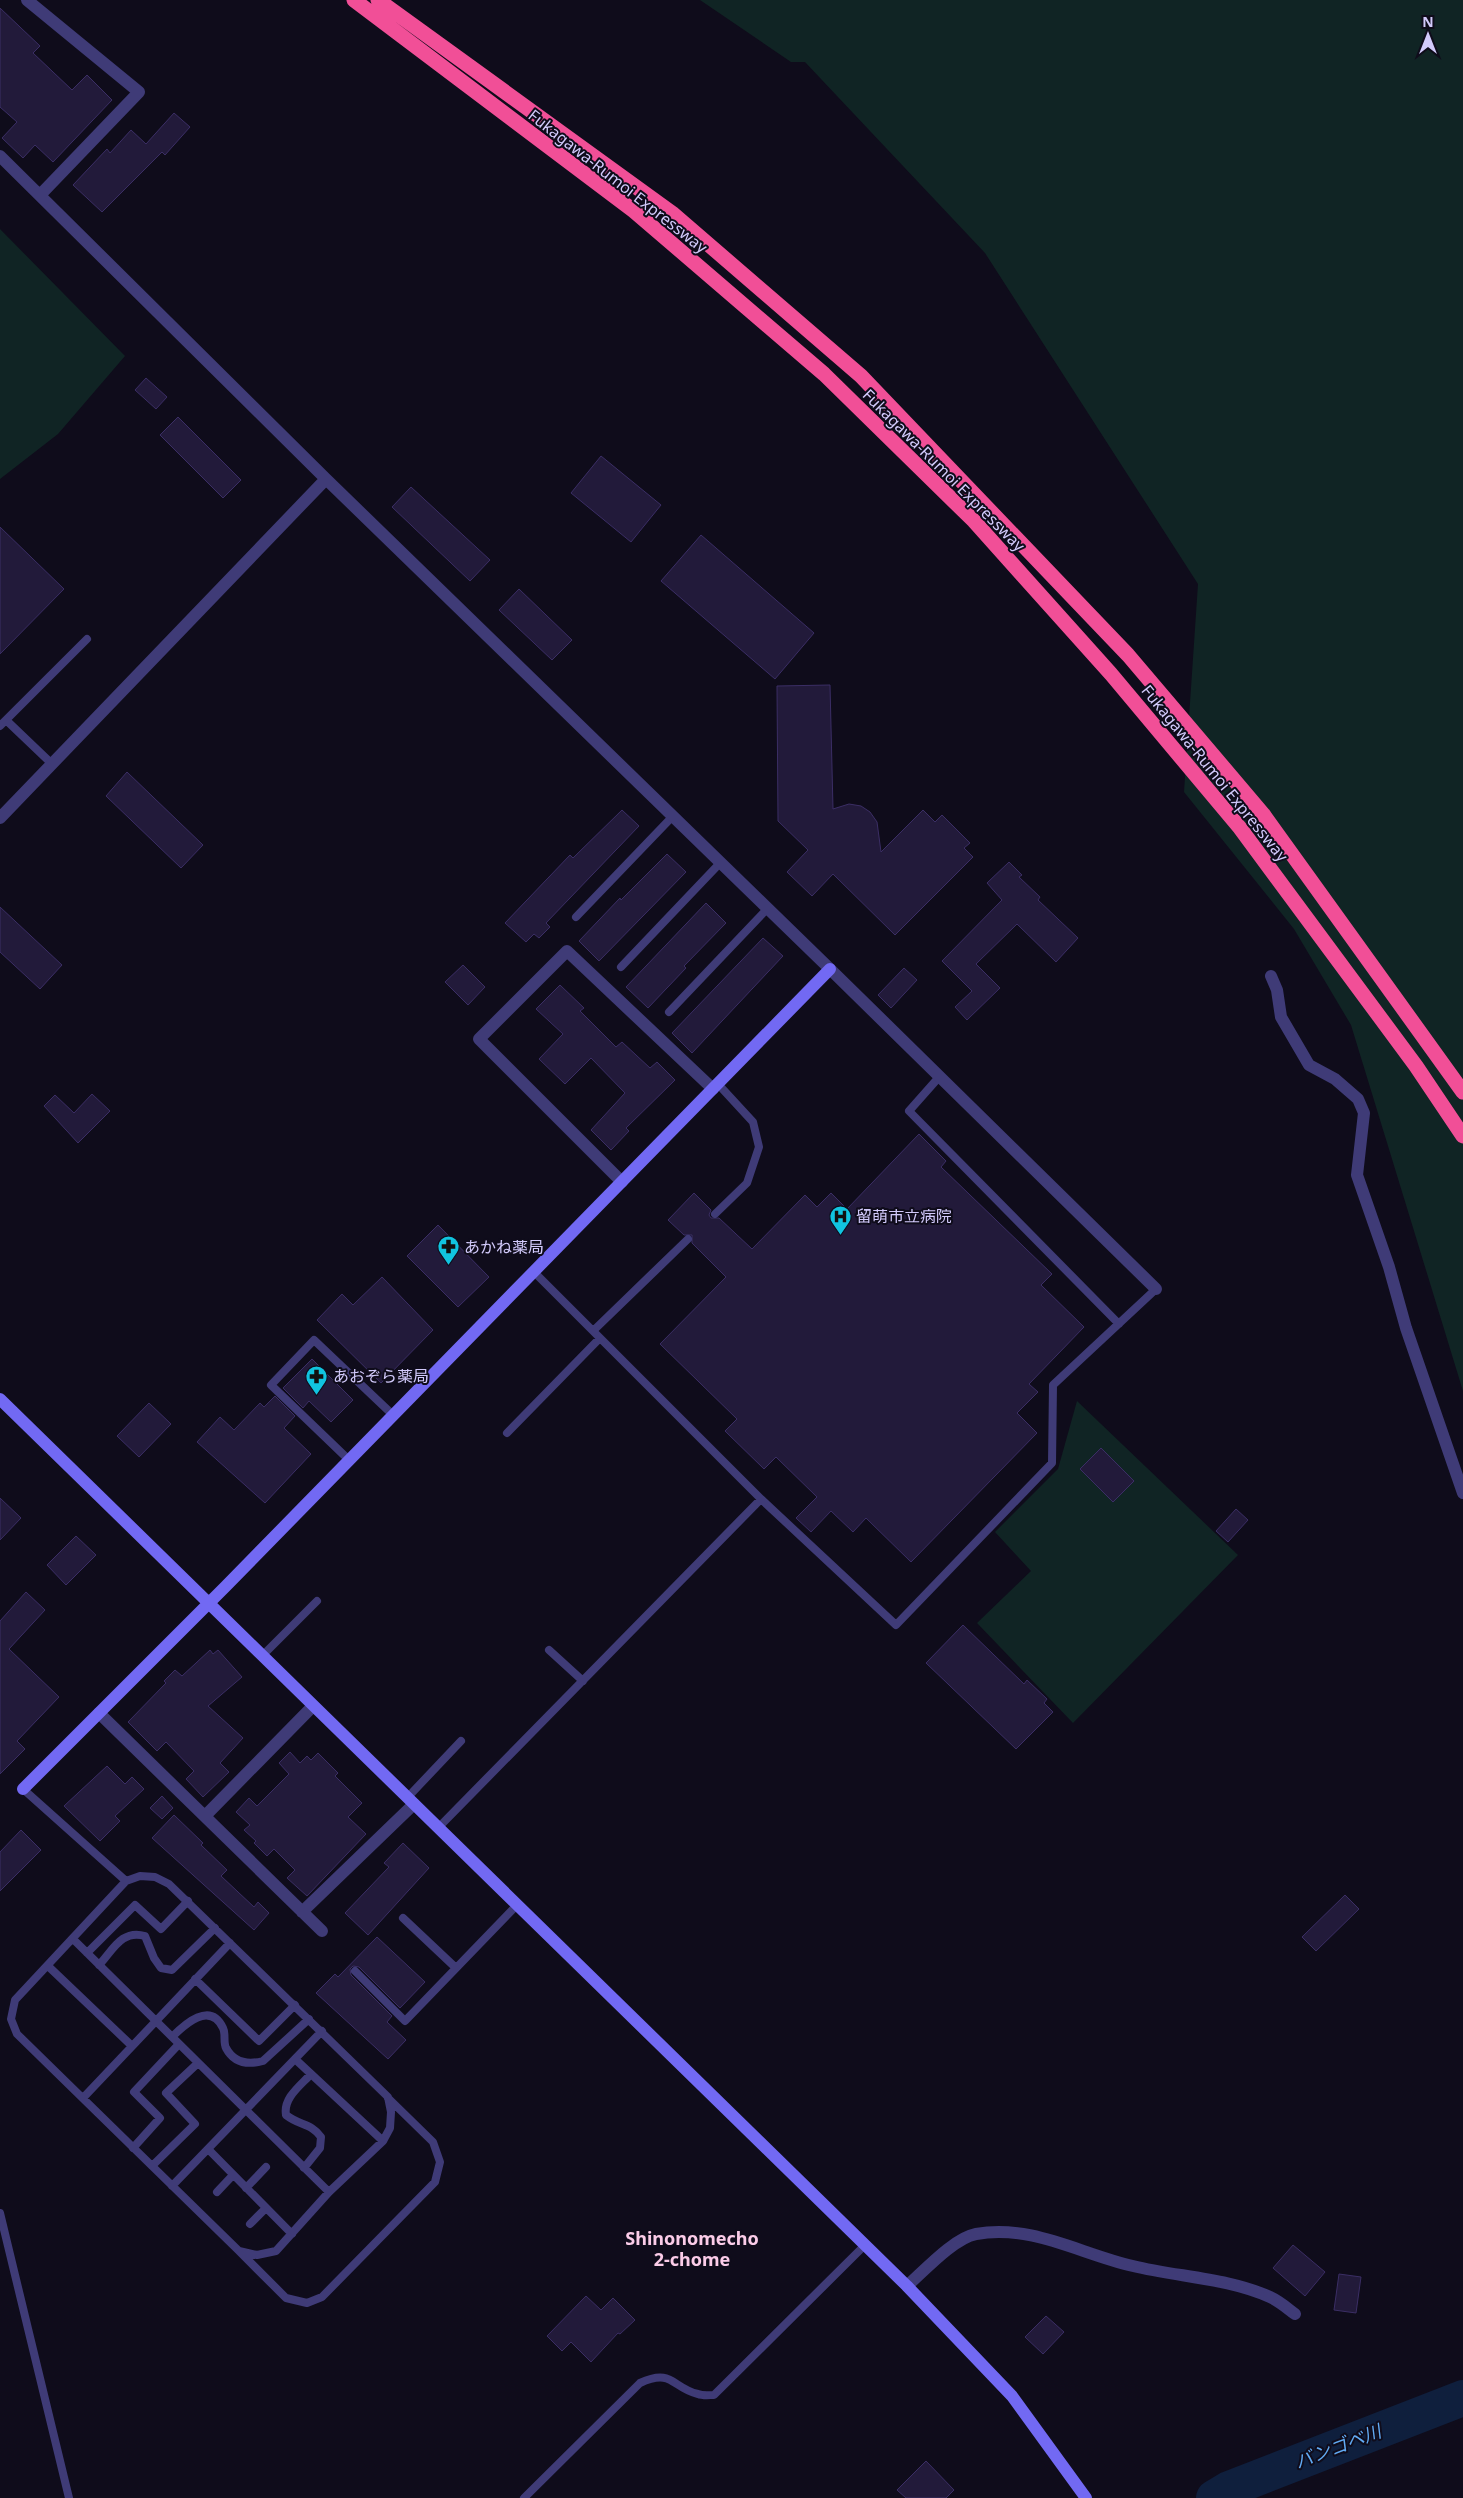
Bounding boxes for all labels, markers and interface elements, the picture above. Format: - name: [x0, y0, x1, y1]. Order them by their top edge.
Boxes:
- north arrow: [1403, 10, 1453, 60]
- text: N: [1422, 12, 1434, 31]
- street label: Fukagawa-Rumoi Expressway: [524, 104, 713, 258]
- street label: Fukagawa-Rumoi Expressway: [858, 384, 1031, 557]
- street label: Fukagawa-Rumoi Expressway: [1137, 680, 1294, 867]
- hospital icon: 留萌市立病院: [828, 1204, 852, 1235]
- place label: 留萌市立病院: [856, 1205, 952, 1227]
- pharmacy icon: あかね薬局: [436, 1235, 460, 1266]
- place label: あかね薬局: [464, 1236, 544, 1258]
- pharmacy icon: あおぞら薬局: [305, 1364, 329, 1395]
- place label: あおぞら薬局: [333, 1365, 429, 1387]
- district label: Shinonomecho 2-chome: [625, 2226, 759, 2271]
- water label: バンゴベ川: [1291, 2418, 1386, 2474]

